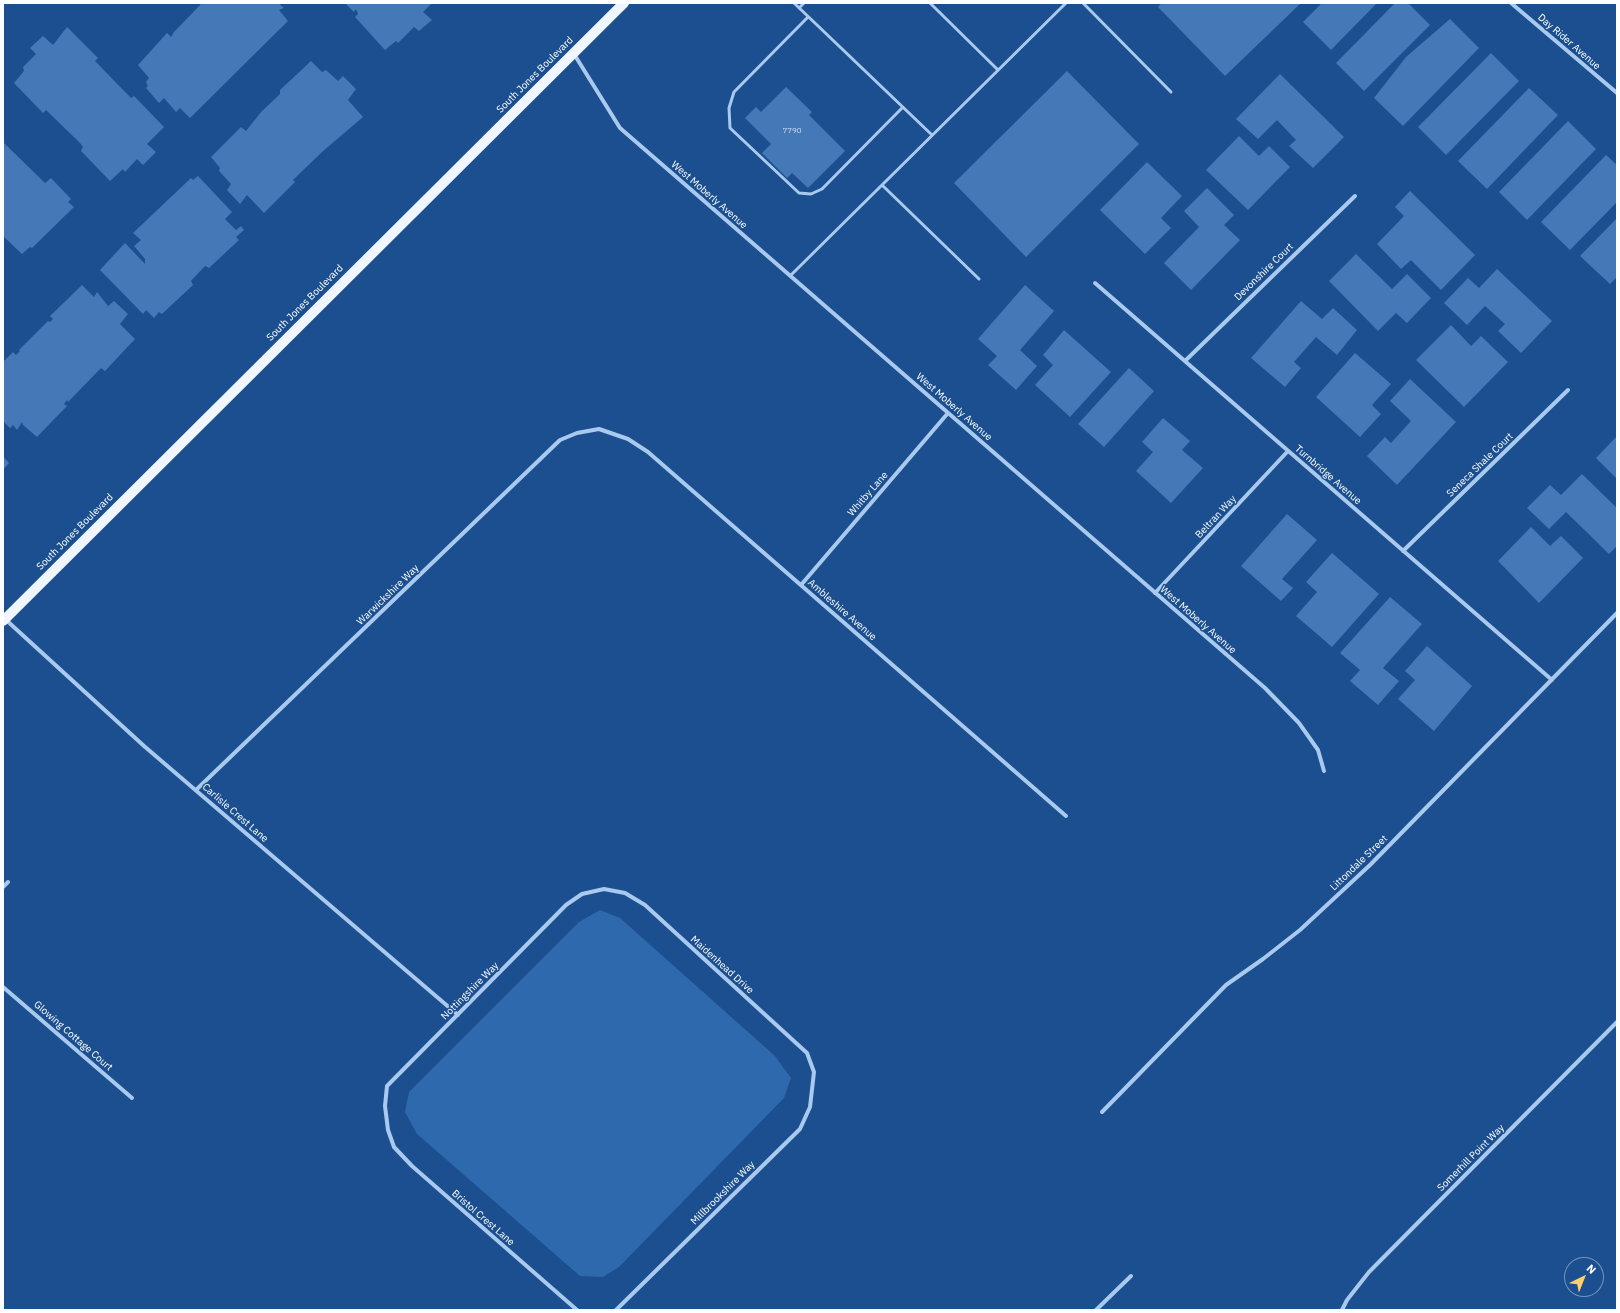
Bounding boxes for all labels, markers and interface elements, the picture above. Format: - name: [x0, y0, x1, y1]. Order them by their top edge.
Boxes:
- street label: Day Rider Avenue: [1535, 12, 1603, 72]
- street label: South Jones Boulevard: [494, 34, 576, 116]
- house number: 7790: [782, 126, 802, 136]
- street label: West Moberly Avenue: [668, 159, 750, 231]
- street label: Devonshire Court: [1232, 241, 1296, 303]
- street label: South Jones Boulevard: [264, 262, 346, 344]
- street label: West Moberly Avenue: [913, 371, 995, 443]
- street label: Seneca Shale Court: [1444, 430, 1516, 500]
- street label: Turnbridge Avenue: [1292, 443, 1364, 507]
- street label: Whitby Lane: [845, 469, 891, 519]
- street label: South Jones Boulevard: [34, 491, 116, 573]
- street label: Beltran Way: [1193, 493, 1239, 541]
- street label: Warwickshire Way: [354, 562, 422, 628]
- street label: Ambleshire Avenue: [805, 577, 879, 643]
- street label: West Moberly Avenue: [1157, 584, 1239, 656]
- street label: Carlisle Crest Lane: [200, 781, 270, 845]
- street label: Littondale Street: [1328, 833, 1390, 893]
- street label: Maidenhead Drive: [688, 934, 756, 996]
- street label: Nottingshire Way: [439, 960, 501, 1022]
- street label: Glowing Cottage Court: [31, 998, 115, 1074]
- street label: Somerhill Point Way: [1435, 1122, 1507, 1194]
- street label: Millbrookshire Way: [689, 1159, 757, 1227]
- street label: Bristol Crest Lane: [449, 1188, 517, 1248]
- north arrow: [1564, 1257, 1604, 1297]
- text: N: [1584, 1261, 1599, 1277]

